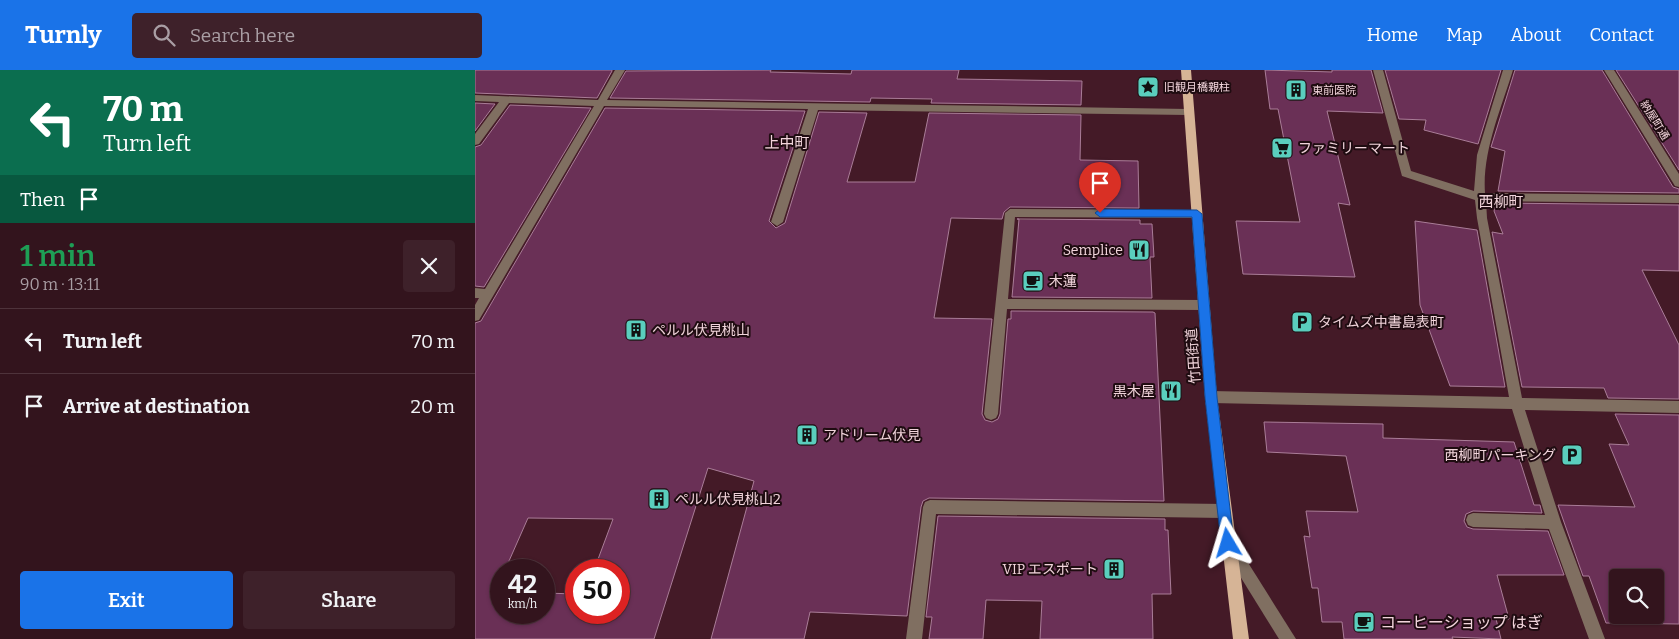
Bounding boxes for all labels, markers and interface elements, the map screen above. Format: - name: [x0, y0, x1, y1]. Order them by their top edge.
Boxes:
- search box: [132, 13, 482, 58]
- text: Turnly: [25, 21, 102, 49]
- icon: search: [150, 21, 178, 49]
- text: Search here: [190, 24, 295, 47]
- text: Home: [1367, 24, 1418, 46]
- text: Map: [1446, 24, 1482, 46]
- text: About: [1510, 24, 1561, 46]
- text: Contact: [1589, 24, 1654, 46]
- place icon: 旧観月橋親柱: [1136, 75, 1160, 99]
- building icon: 東前医院: [1284, 78, 1308, 102]
- place label: 旧観月橋親柱: [1164, 81, 1230, 94]
- place label: 東前医院: [1312, 84, 1356, 97]
- text: 70 m: [103, 88, 183, 130]
- icon: left: [20, 90, 85, 155]
- street label: 納屋町通: [1637, 98, 1672, 142]
- text: Turn left: [103, 130, 191, 157]
- district label: 上中町: [764, 134, 810, 152]
- supermarket icon: ファミリーマート: [1270, 136, 1294, 160]
- place label: ファミリーマート: [1298, 140, 1410, 157]
- pin: [1079, 162, 1121, 213]
- icon: arrive: [1086, 169, 1114, 197]
- icon: arrive: [75, 185, 103, 213]
- text: Then: [20, 188, 65, 211]
- district label: 西柳町: [1478, 193, 1524, 211]
- text: 1 min: [20, 238, 95, 274]
- restaurant icon: Semplice: [1127, 238, 1151, 262]
- button: close: [403, 240, 455, 292]
- place label: Semplice: [1063, 242, 1123, 259]
- cafe icon: 木蓮: [1021, 269, 1045, 293]
- place label: 木蓮: [1049, 273, 1077, 290]
- text: 90 m · 13:11: [20, 275, 100, 294]
- parking icon: タイムズ中書島表町: [1290, 310, 1314, 334]
- place label: タイムズ中書島表町: [1318, 314, 1444, 331]
- building icon: ペルル伏見桃山: [624, 318, 648, 342]
- place label: ペルル伏見桃山: [652, 322, 750, 339]
- icon: left: [20, 327, 48, 355]
- street label: 竹田街道: [1183, 327, 1204, 384]
- text: Turn left: [63, 330, 142, 353]
- text: 70 m: [412, 330, 455, 353]
- restaurant icon: 黒木屋: [1159, 379, 1183, 403]
- place label: 黒木屋: [1113, 383, 1155, 400]
- icon: arrive: [20, 392, 48, 420]
- text: Arrive at destination: [63, 395, 250, 418]
- text: 20 m: [411, 395, 455, 418]
- building icon: アドリーム伏見: [795, 423, 819, 447]
- place label: アドリーム伏見: [823, 427, 921, 444]
- parking icon: 西柳町パーキング: [1560, 443, 1584, 467]
- place label: 西柳町パーキング: [1444, 447, 1556, 464]
- building icon: ペルル伏見桃山2: [647, 487, 671, 511]
- place label: ペルル伏見桃山2: [675, 491, 781, 508]
- position arrow: [1201, 516, 1253, 568]
- building icon: VIP エスポート: [1102, 557, 1126, 581]
- speed limit sign: 50: [565, 559, 630, 624]
- place label: VIP エスポート: [1003, 561, 1098, 578]
- map controls: [1609, 569, 1664, 624]
- button: search: [1609, 569, 1664, 624]
- text: 42: [508, 570, 537, 600]
- button: Exit: [20, 571, 233, 629]
- button: Share: [243, 571, 455, 629]
- text: km/h: [508, 597, 537, 611]
- cafe icon: コーヒーショップ はぎ: [1352, 610, 1376, 634]
- place label: コーヒーショップ はぎ: [1380, 613, 1543, 632]

